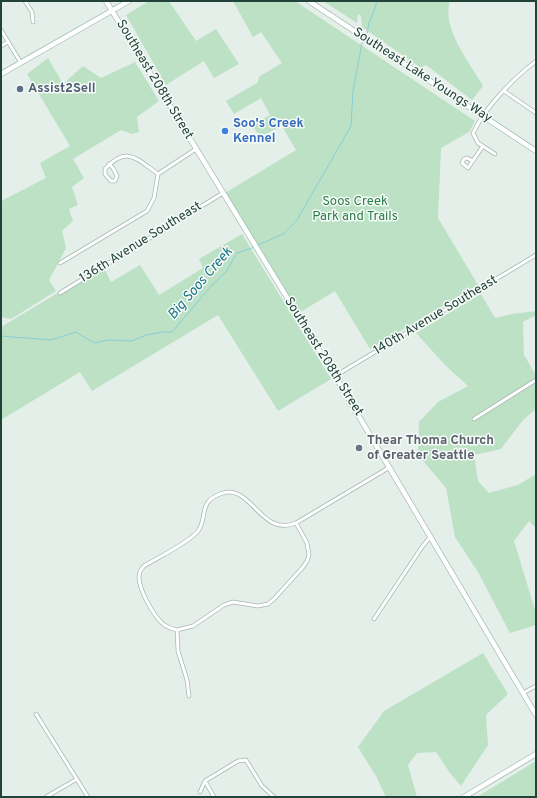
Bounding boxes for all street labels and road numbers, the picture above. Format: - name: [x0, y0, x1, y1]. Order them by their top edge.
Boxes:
- street label: Southeast 208th Street: [112, 17, 196, 143]
- street label: Southeast Lake Youngs Way: [350, 25, 494, 127]
- street label: 136th Avenue Southeast: [77, 199, 205, 287]
- street label: 140th Avenue Southeast: [371, 273, 501, 359]
- street label: Southeast 208th Street: [280, 295, 366, 419]

